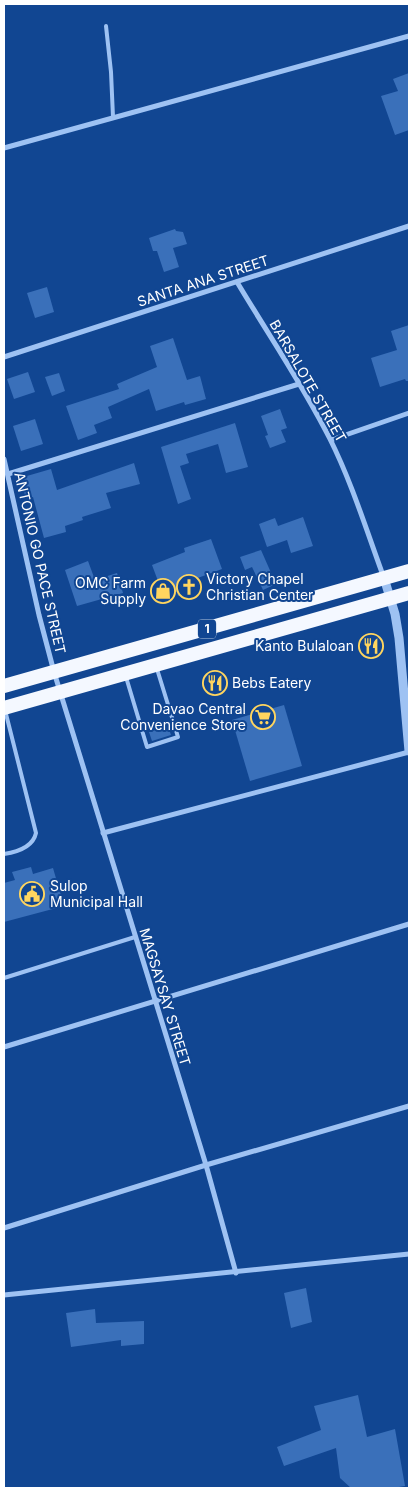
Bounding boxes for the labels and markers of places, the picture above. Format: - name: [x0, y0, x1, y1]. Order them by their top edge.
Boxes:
- place label: Victory Chapel Christian Center: [206, 570, 313, 603]
- place label: OMC Farm Supply: [75, 574, 146, 607]
- church icon: Victory Chapel Christian Center: [176, 574, 202, 600]
- shop icon: OMC Farm Supply: [150, 578, 176, 604]
- restaurant icon: Kanto Bulaloan: [358, 633, 384, 659]
- place label: Kanto Bulaloan: [255, 637, 354, 654]
- restaurant icon: Bebs Eatery: [202, 670, 228, 696]
- place label: Bebs Eatery: [232, 674, 312, 691]
- place label: Davao Central Convenience Store: [120, 700, 246, 733]
- supermarket icon: Davao Central Convenience Store: [250, 704, 276, 730]
- place label: Sulop Municipal Hall: [50, 877, 143, 910]
- public building icon: Sulop Municipal Hall: [19, 881, 45, 907]

